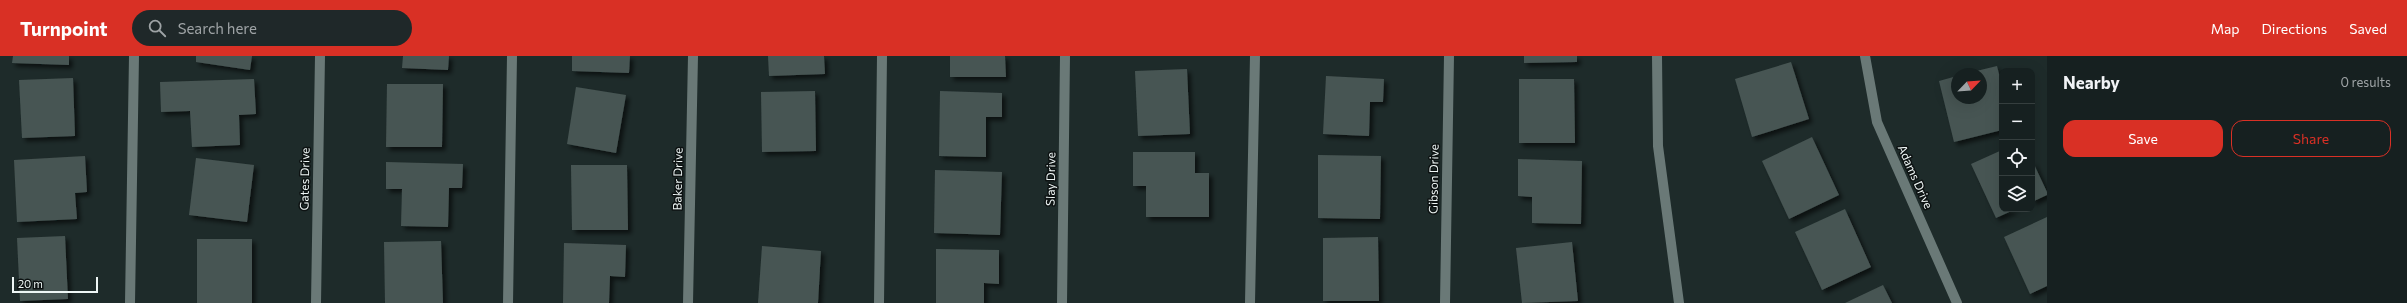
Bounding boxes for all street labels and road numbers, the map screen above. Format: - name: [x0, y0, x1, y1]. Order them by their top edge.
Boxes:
- street label: Adams Drive: [1896, 142, 1936, 211]
- street label: Gibson Drive: [1425, 144, 1441, 214]
- street label: Gates Drive: [296, 147, 312, 211]
- street label: Baker Drive: [669, 148, 685, 210]
- street label: Slay Drive: [1043, 152, 1057, 206]

